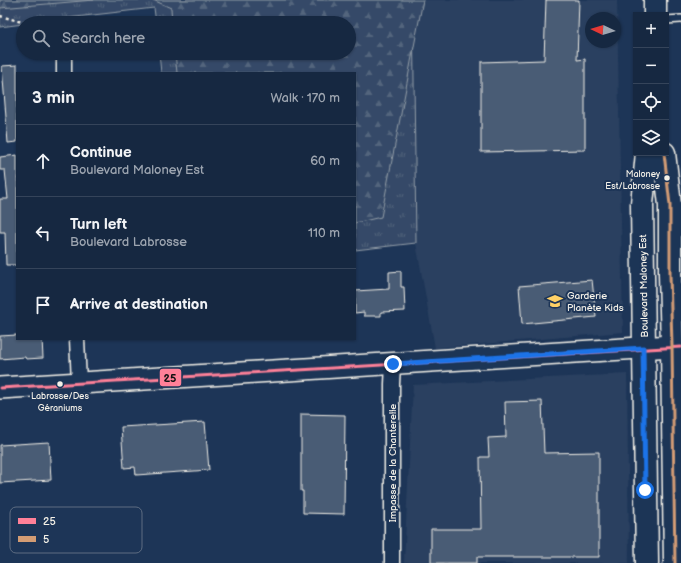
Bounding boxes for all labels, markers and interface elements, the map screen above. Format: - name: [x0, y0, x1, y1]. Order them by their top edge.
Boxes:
- north arrow: [585, 12, 621, 48]
- map controls: [633, 12, 669, 156]
- button: +: [633, 12, 669, 48]
- search box: [16, 16, 356, 60]
- icon: search: [30, 27, 52, 49]
- text: Search here: [62, 29, 145, 48]
- button: −: [633, 48, 669, 84]
- button: locate: [633, 84, 669, 120]
- text: 3 min: [32, 88, 75, 108]
- text: Walk · 170 m: [270, 90, 340, 106]
- button: layers: [633, 120, 669, 156]
- text: Continue: [70, 143, 132, 162]
- icon: ahead: [32, 150, 54, 172]
- text: 60 m: [310, 153, 340, 169]
- text: Boulevard Maloney Est: [70, 162, 204, 178]
- place label: Maloney Est/Labrosse: [605, 169, 661, 192]
- marker: Maloney Est/Labrosse: [662, 173, 672, 183]
- text: Turn left: [70, 215, 127, 234]
- icon: left: [32, 222, 54, 244]
- text: 110 m: [308, 225, 340, 241]
- text: Boulevard Labrosse: [70, 234, 187, 250]
- street label: Boulevard Maloney Est: [637, 234, 651, 338]
- place label: Garderie Planète Kids: [567, 290, 624, 314]
- school or university icon: Garderie Planète Kids: [546, 292, 564, 310]
- icon: arrive: [32, 294, 54, 316]
- text: Arrive at destination: [70, 295, 208, 314]
- route end: [384, 355, 402, 373]
- line badge: 25: [159, 368, 182, 387]
- text: 25: [164, 372, 177, 385]
- marker: Labrosse/Des Géraniums: [55, 379, 65, 389]
- place label: Labrosse/Des Géraniums: [31, 391, 89, 414]
- street label: Impasse de la Chanterelle: [387, 404, 399, 522]
- route start: [636, 481, 654, 499]
- legend: [10, 507, 142, 553]
- text: 25: [43, 515, 56, 528]
- text: 5: [43, 533, 49, 546]

